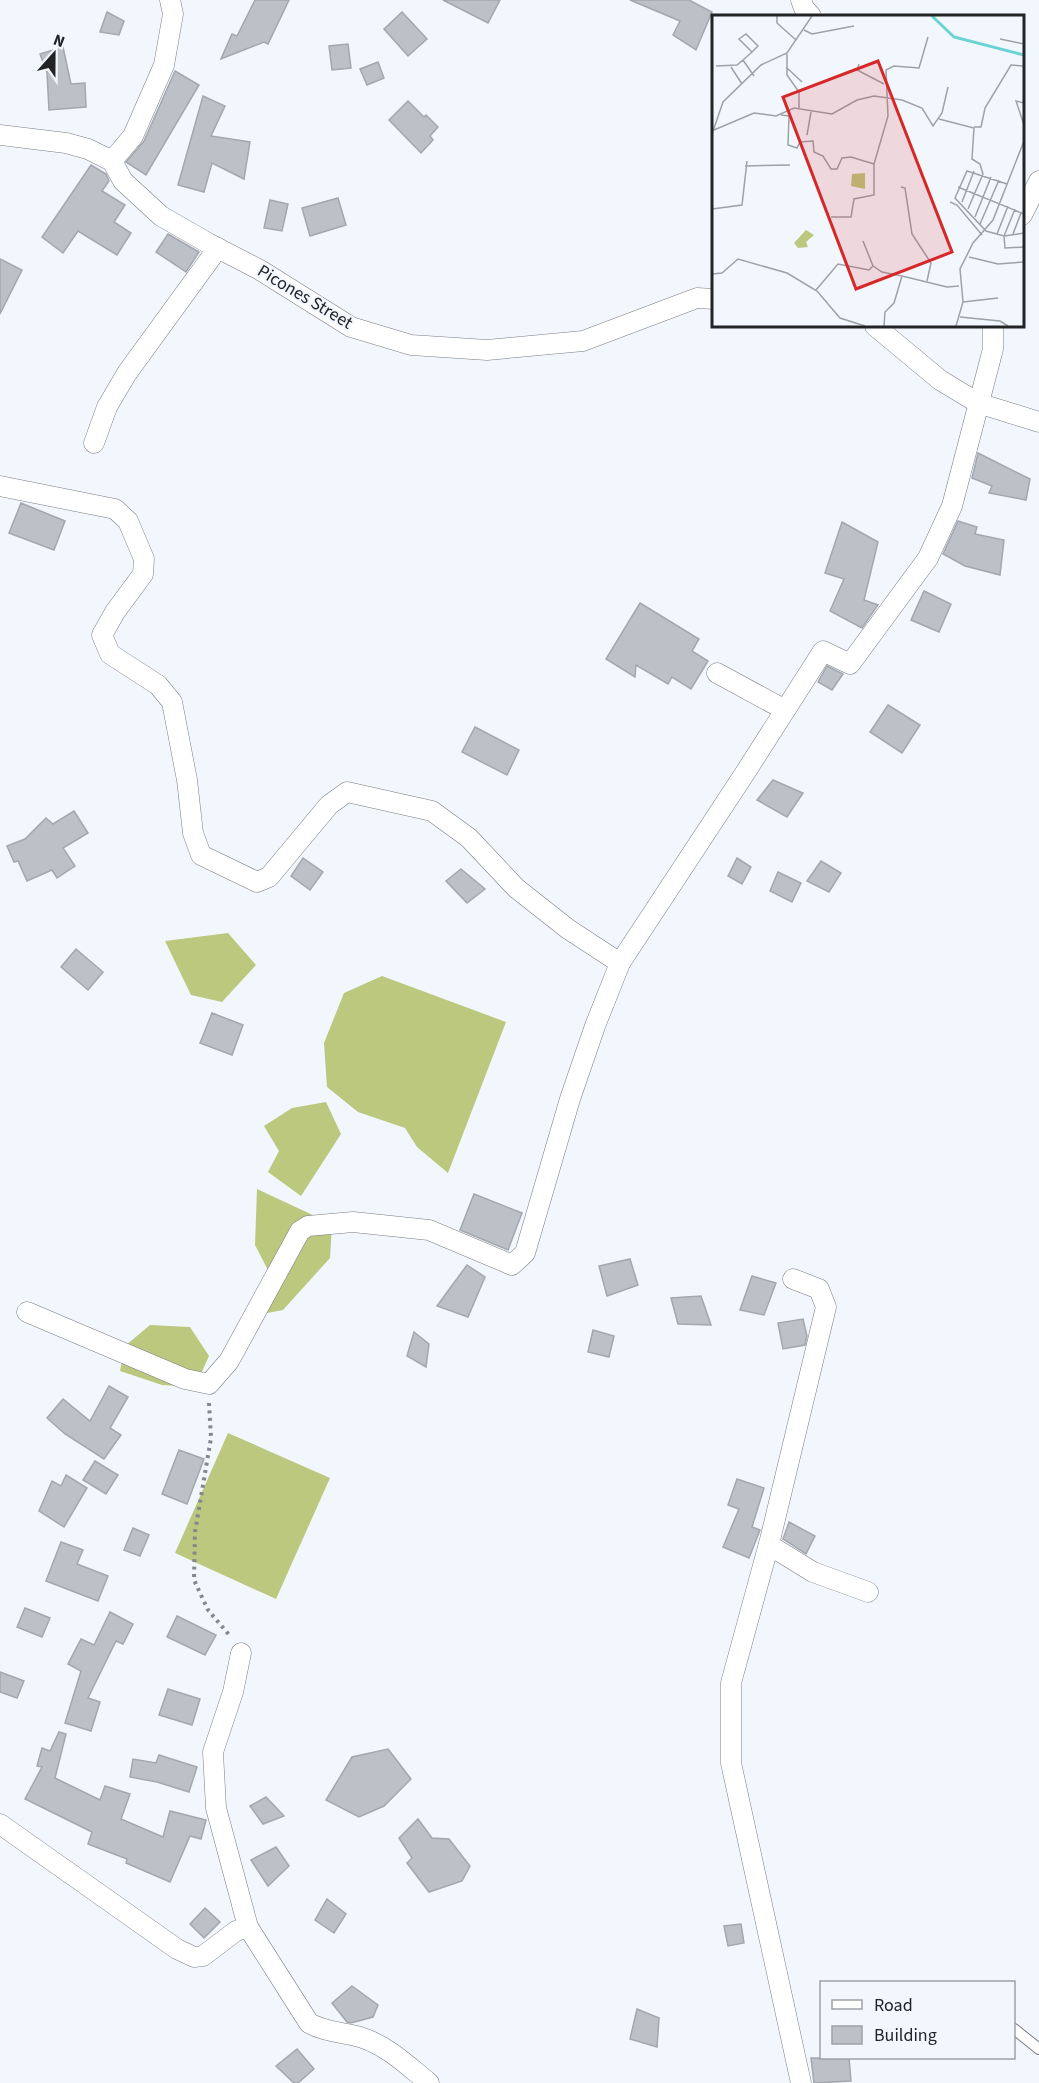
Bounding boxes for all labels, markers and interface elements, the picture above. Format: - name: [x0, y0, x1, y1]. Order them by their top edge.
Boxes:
- inset map: [712, 15, 1024, 327]
- north arrow: [24, 24, 84, 84]
- text: N: [50, 29, 68, 53]
- street label: Picones Street: [253, 259, 357, 335]
- legend: [820, 1981, 1015, 2059]
- text: Road: [874, 1993, 913, 2018]
- text: Building: [874, 2023, 937, 2048]

